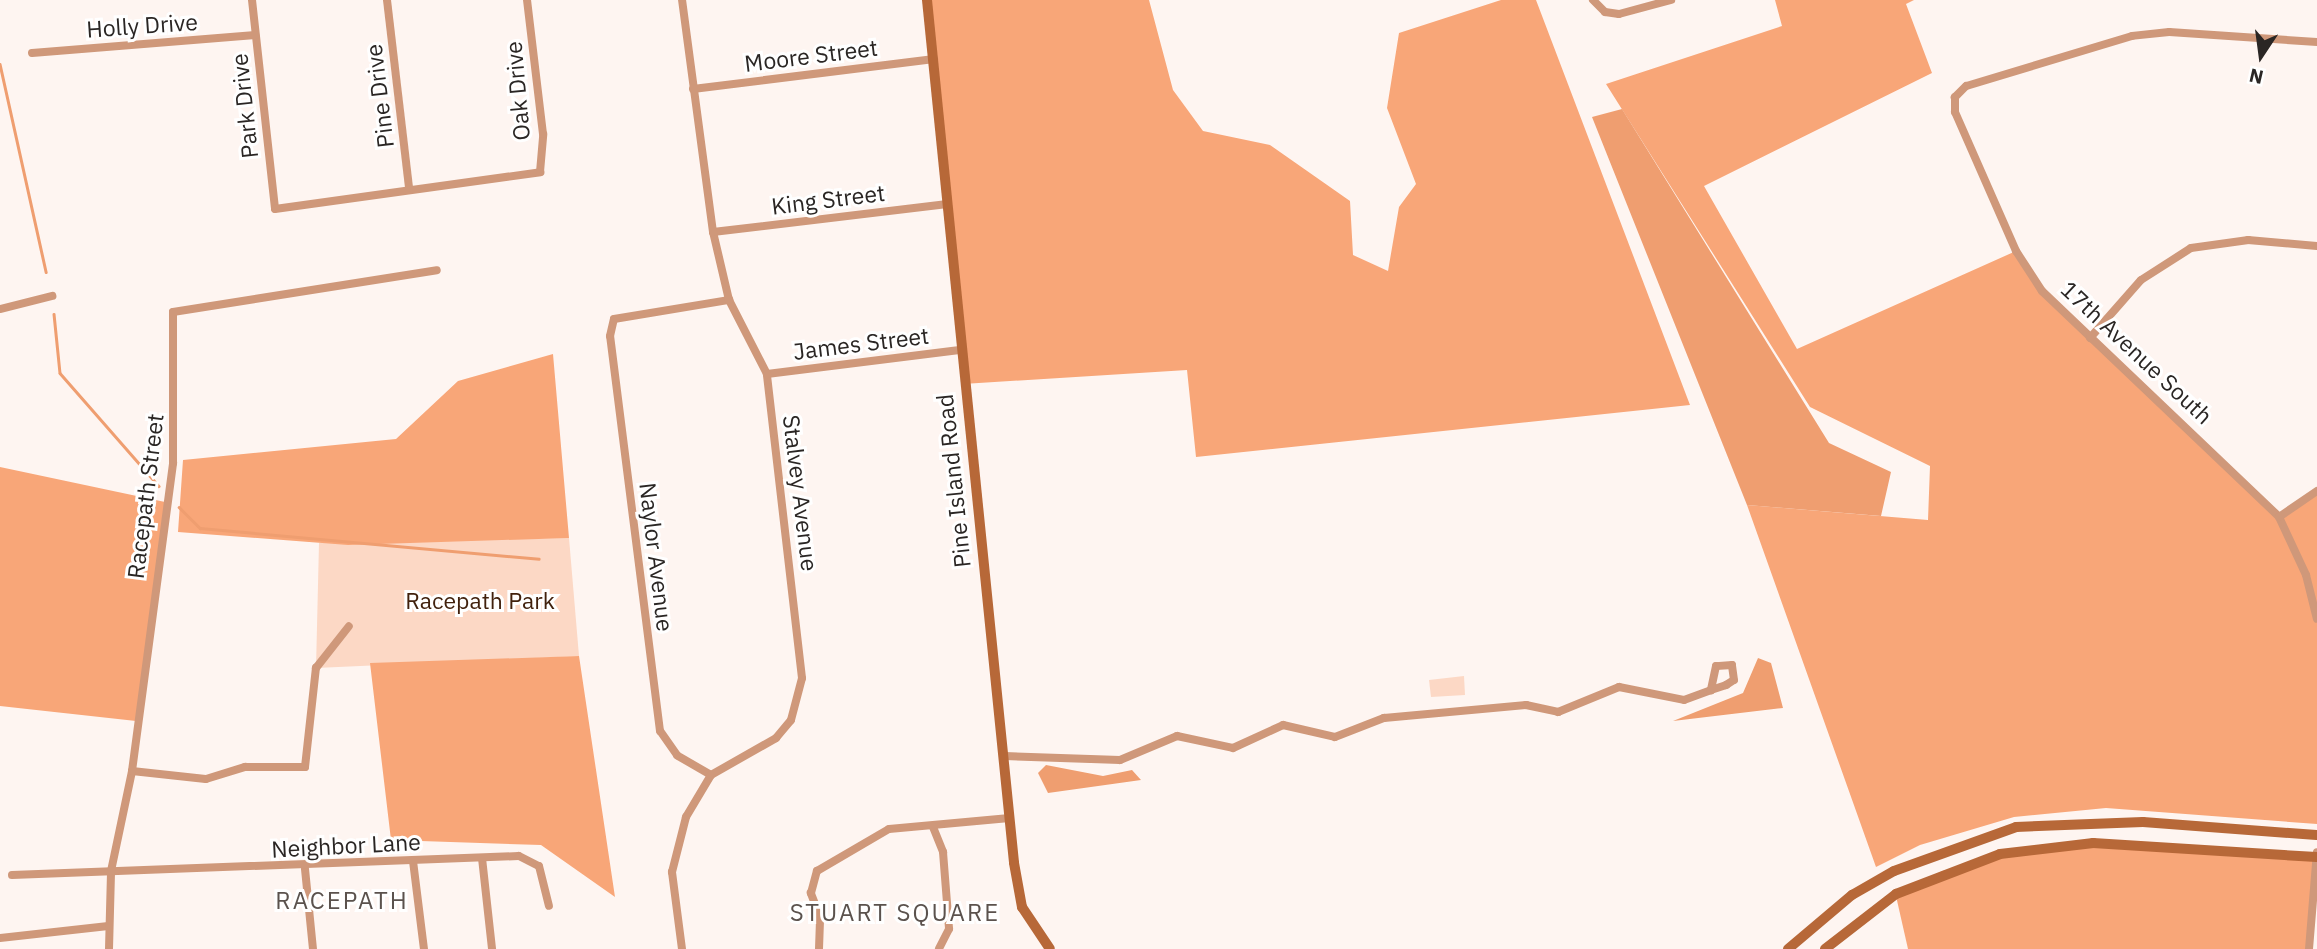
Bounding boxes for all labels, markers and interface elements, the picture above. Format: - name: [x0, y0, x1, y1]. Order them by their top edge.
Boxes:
- street label: Holly Drive: [85, 7, 199, 43]
- north arrow: [2226, 21, 2296, 91]
- street label: Moore Street: [743, 33, 879, 77]
- street label: Oak Drive: [499, 40, 535, 142]
- street label: Pine Drive: [359, 43, 399, 149]
- street label: Park Drive: [225, 52, 263, 160]
- text: N: [2247, 63, 2266, 90]
- street label: King Street: [770, 178, 886, 220]
- street label: 17th Avenue South: [2056, 275, 2218, 429]
- street label: James Street: [792, 321, 930, 365]
- street label: Pine Island Road: [930, 393, 976, 569]
- street label: Racepath Street: [121, 412, 169, 580]
- street label: Stalvey Avenue: [778, 413, 824, 573]
- street label: Naylor Avenue: [634, 481, 680, 633]
- park label: Racepath Park: [405, 586, 555, 614]
- street label: Neighbor Lane: [271, 827, 421, 863]
- district label: RACEPATH: [276, 887, 408, 915]
- district label: STUART SQUARE: [791, 899, 999, 927]

